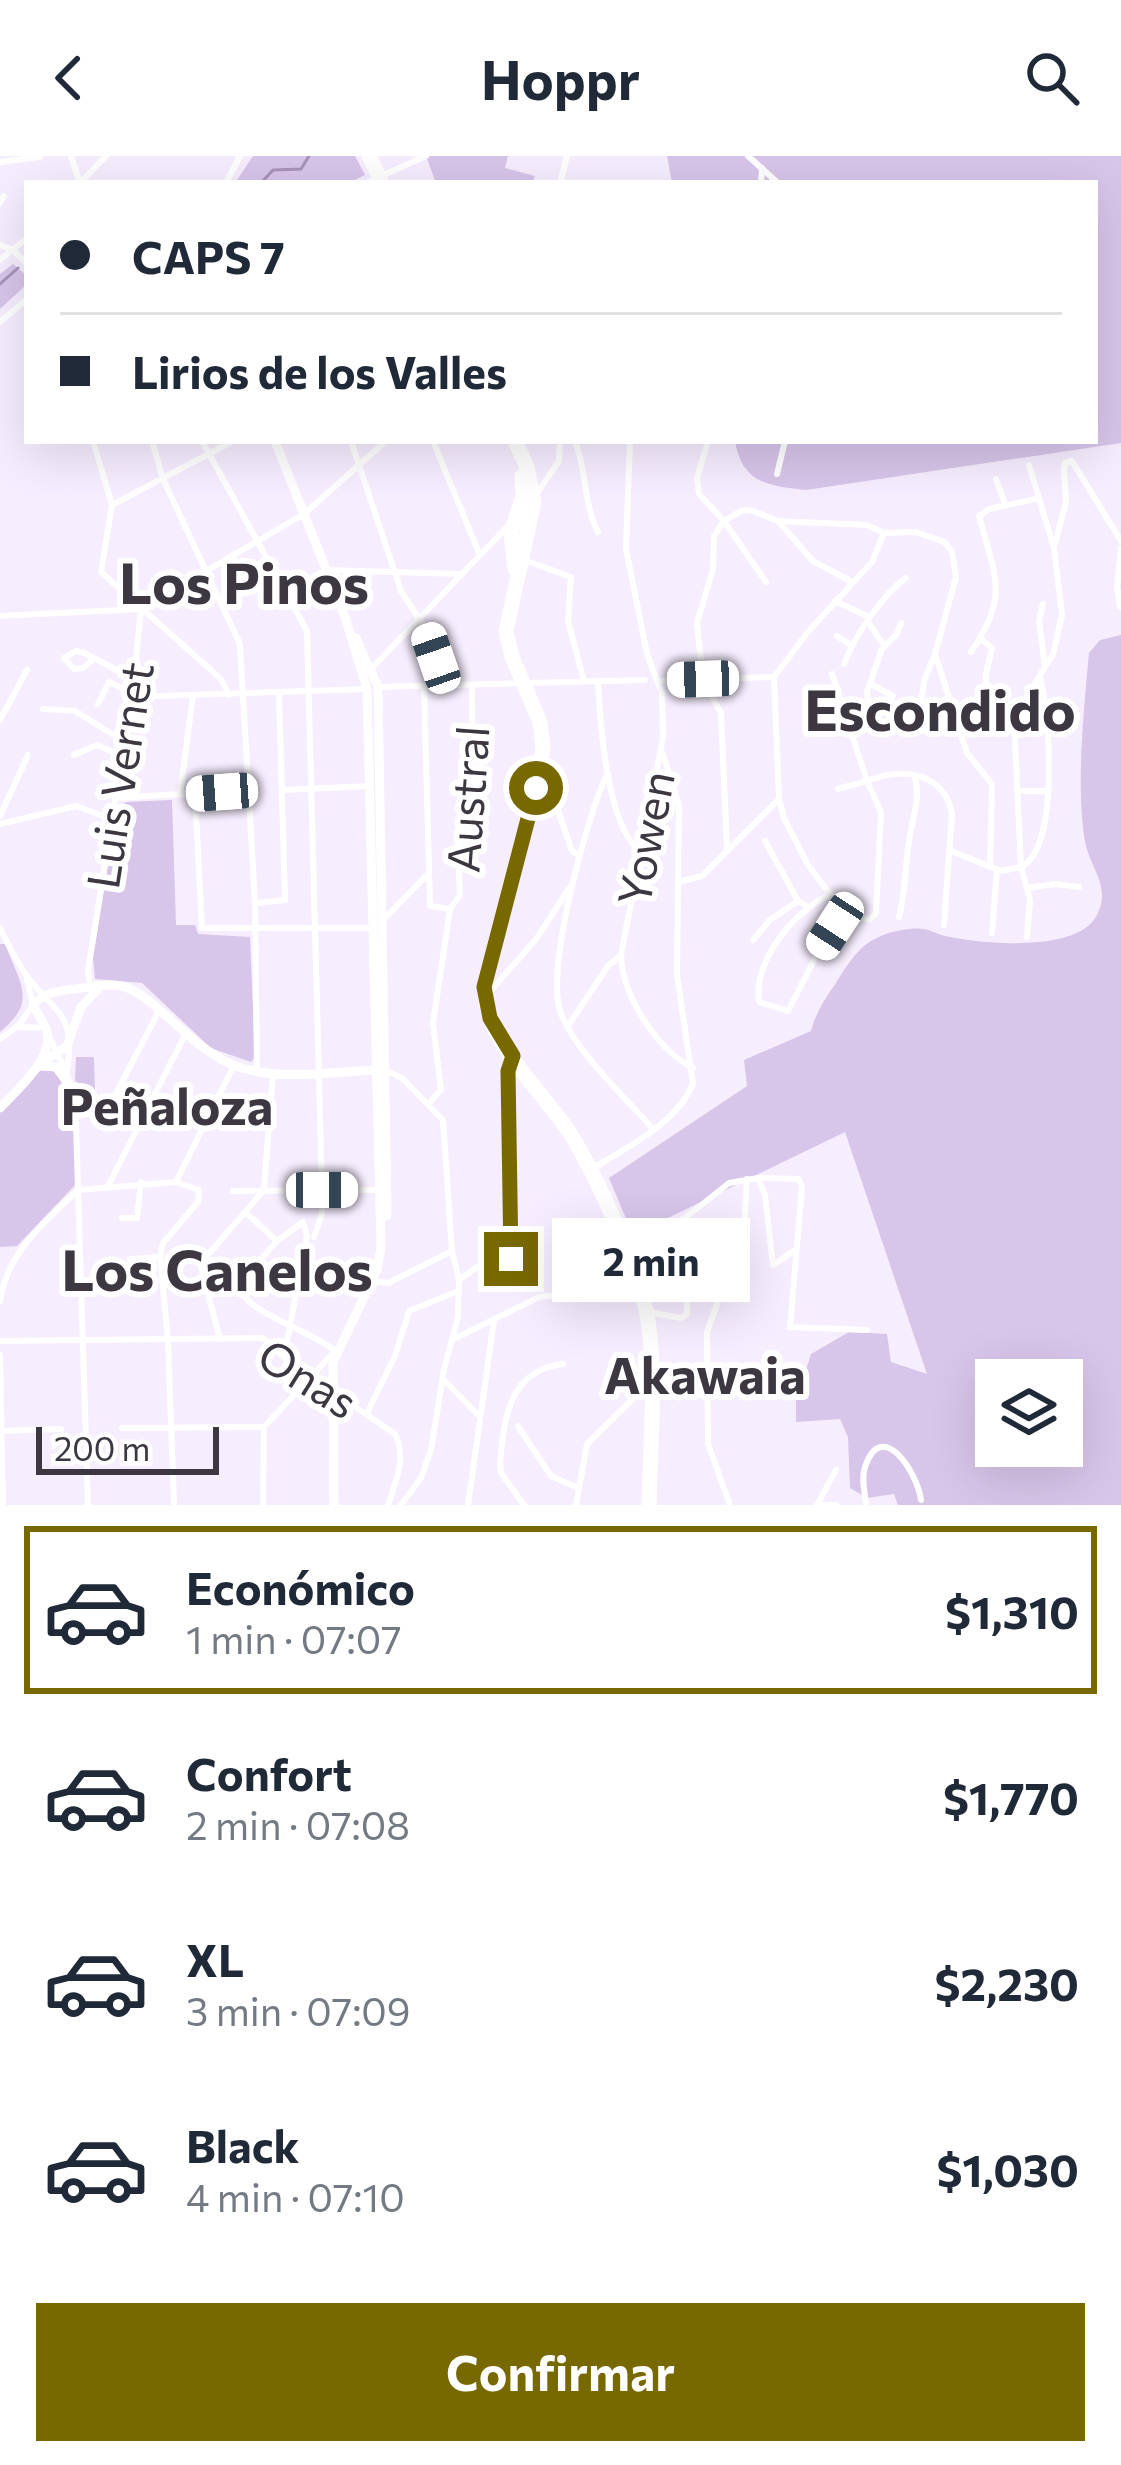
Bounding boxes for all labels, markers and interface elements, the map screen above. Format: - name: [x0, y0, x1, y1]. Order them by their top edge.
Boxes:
- icon: back: [36, 45, 102, 111]
- text: Hoppr: [481, 45, 640, 111]
- icon: search: [1019, 45, 1085, 111]
- text: CAPS 7: [132, 228, 285, 283]
- text: Lirios de los Valles: [132, 343, 507, 398]
- district label: Los Pinos: [119, 546, 369, 616]
- car: [407, 618, 465, 698]
- street label: Luis Vernet: [73, 658, 163, 892]
- car: [666, 660, 740, 698]
- district label: Escondido: [804, 673, 1076, 743]
- street label: Austral: [433, 724, 499, 874]
- route start: [509, 761, 563, 815]
- street label: Yowen: [604, 766, 684, 910]
- car: [185, 772, 259, 812]
- car: [800, 886, 870, 966]
- district label: Peñaloza: [60, 1073, 274, 1136]
- car: [286, 1172, 358, 1208]
- callout: 2 min: [553, 1217, 751, 1301]
- route end: [484, 1232, 538, 1286]
- district label: Los Canelos: [61, 1233, 373, 1303]
- text: 2 min: [602, 1236, 700, 1284]
- street label: Onas: [249, 1325, 369, 1429]
- district label: Akawaia: [604, 1342, 806, 1405]
- map controls: [975, 1359, 1083, 1467]
- button: layers: [975, 1359, 1083, 1467]
- scale bar: [36, 1421, 219, 1474]
- text: 200 m: [54, 1427, 150, 1468]
- icon: car: [42, 1556, 150, 1664]
- text: Económico: [186, 1559, 415, 1614]
- text: $1,310: [945, 1583, 1079, 1638]
- text: 1 min · 07:07: [186, 1614, 402, 1662]
- icon: car: [42, 1742, 150, 1850]
- text: Confort: [186, 1745, 352, 1800]
- text: $1,770: [943, 1769, 1079, 1824]
- text: 2 min · 07:08: [186, 1800, 410, 1848]
- icon: car: [42, 1928, 150, 2036]
- text: XL: [186, 1931, 244, 1986]
- text: $2,230: [935, 1955, 1079, 2010]
- text: 3 min · 07:09: [186, 1986, 410, 2034]
- icon: car: [42, 2114, 150, 2222]
- text: Black: [186, 2117, 299, 2172]
- text: $1,030: [936, 2141, 1079, 2196]
- text: 4 min · 07:10: [186, 2172, 405, 2220]
- button: Confirmar: [36, 2303, 1085, 2441]

